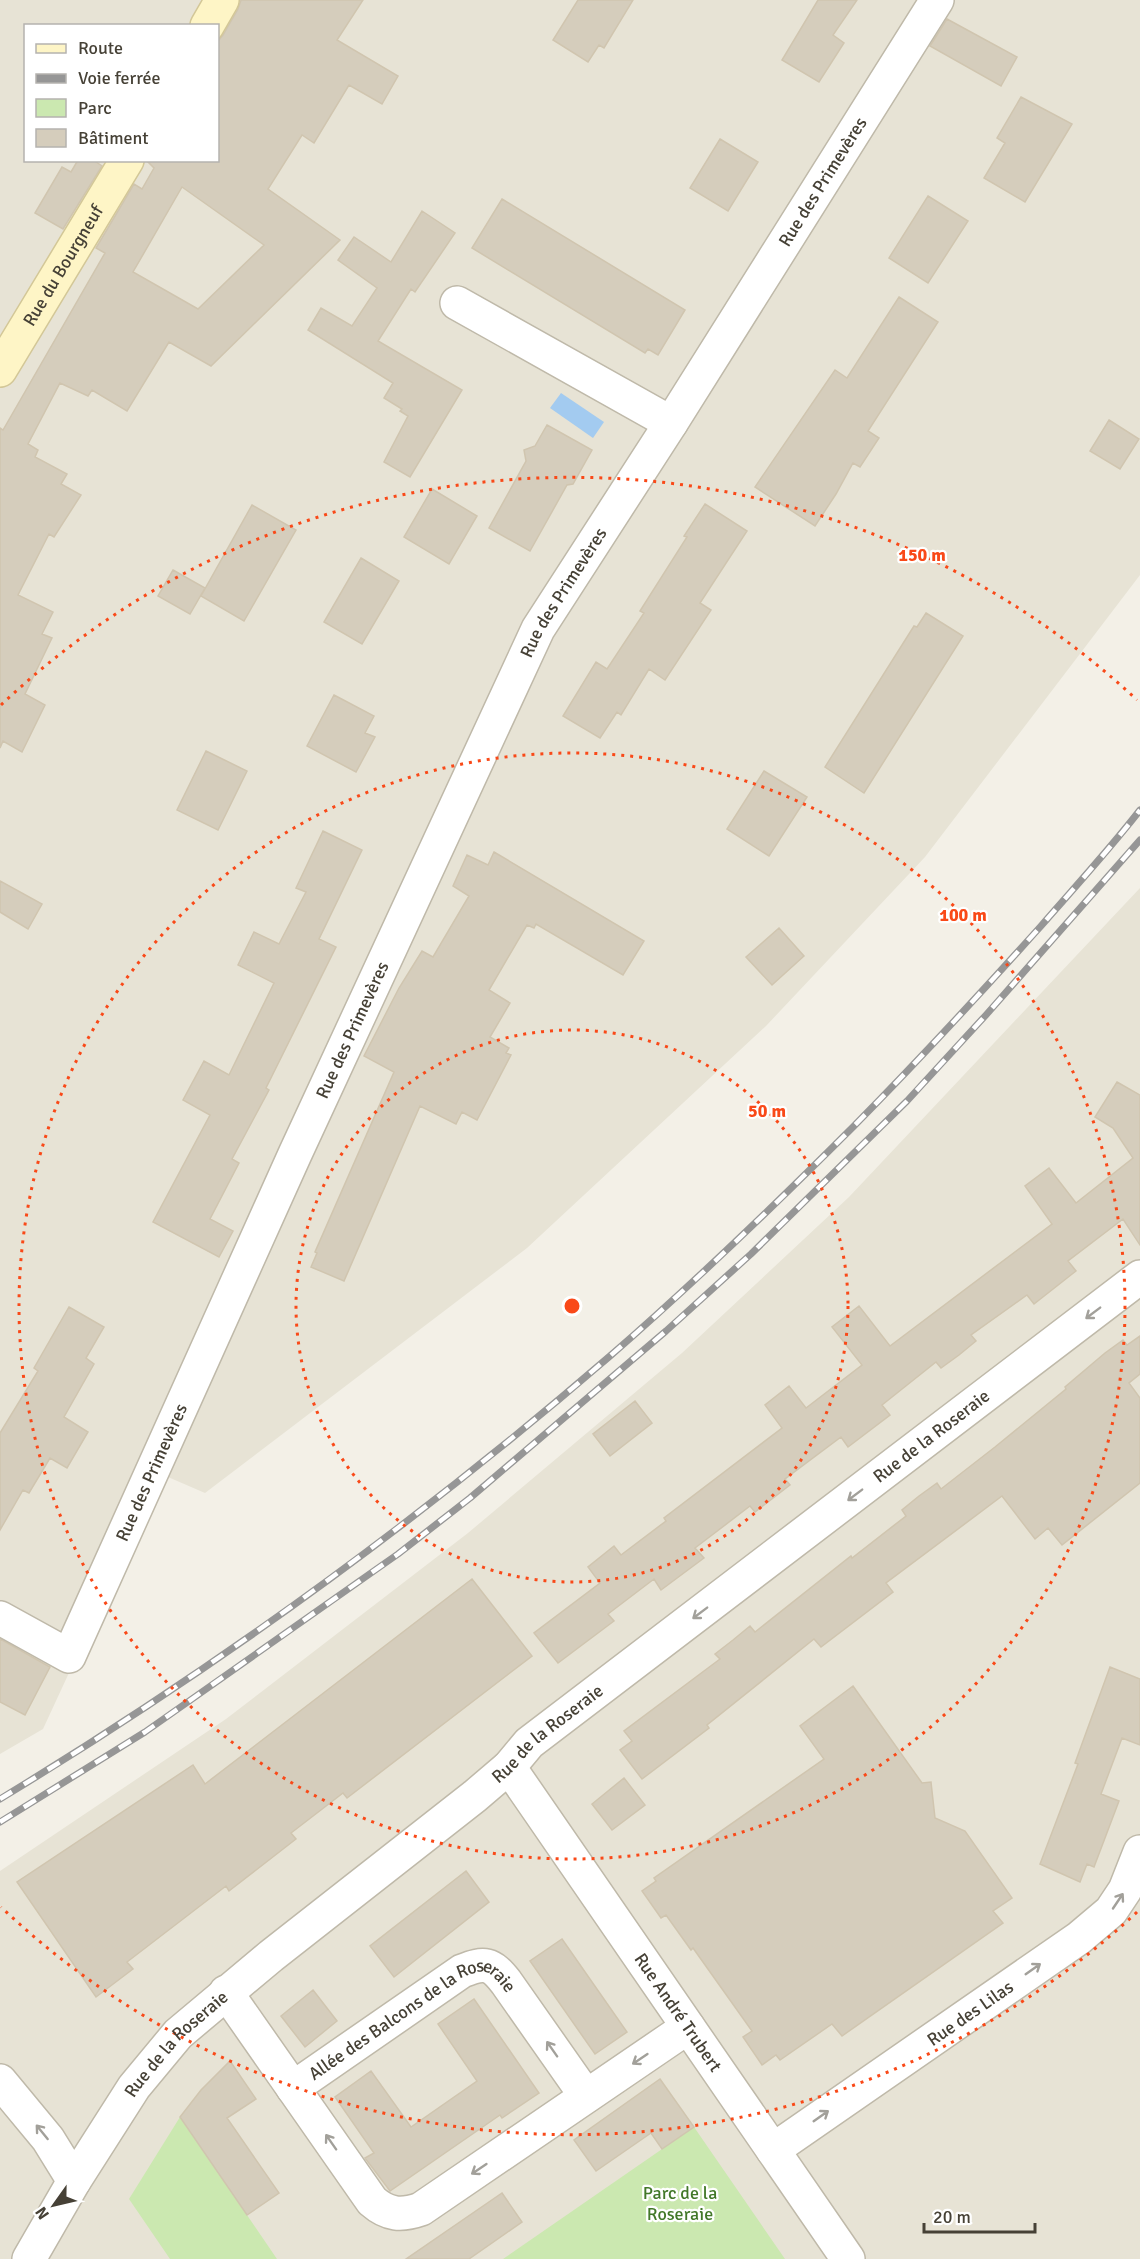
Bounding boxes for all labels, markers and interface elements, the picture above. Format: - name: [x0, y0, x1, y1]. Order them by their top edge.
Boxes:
- legend: [24, 24, 219, 162]
- text: Route: [78, 37, 123, 59]
- text: Voie ferrée: [78, 67, 160, 89]
- text: Parc: [78, 97, 112, 119]
- street label: Rue des Primevères: [774, 113, 872, 251]
- text: Bâtiment: [78, 127, 149, 149]
- street label: Rue du Bourgneuf: [18, 200, 109, 330]
- street label: Rue des Primevères: [515, 523, 612, 661]
- text: 150 m: [898, 544, 946, 566]
- text: 100 m: [939, 904, 987, 926]
- street label: Rue des Primevères: [311, 958, 394, 1102]
- text: 50 m: [748, 1100, 786, 1122]
- centre of rings: [562, 1296, 582, 1316]
- one-way arrow: [1086, 1306, 1102, 1319]
- street label: Rue de la Roseraie: [869, 1385, 994, 1488]
- street label: Rue des Primevères: [111, 1400, 192, 1545]
- one-way arrow: [847, 1488, 863, 1501]
- one-way arrow: [692, 1606, 708, 1619]
- street label: Rue de la Roseraie: [487, 1679, 607, 1788]
- one-way arrow: [1112, 1893, 1124, 1910]
- street label: Rue André Trubert: [630, 1949, 727, 2076]
- street label: Allée des Balcons de la Roseraie: [304, 1954, 521, 2085]
- one-way arrow: [1024, 1963, 1041, 1975]
- street label: Rue des Lilas: [923, 1976, 1018, 2051]
- street label: Rue de la Roseraie: [119, 1986, 232, 2101]
- one-way arrow: [546, 2041, 558, 2057]
- one-way arrow: [632, 2054, 649, 2066]
- one-way arrow: [812, 2110, 828, 2122]
- one-way arrow: [35, 2125, 48, 2141]
- one-way arrow: [325, 2135, 337, 2151]
- one-way arrow: [471, 2163, 487, 2175]
- north arrow: [24, 2175, 84, 2235]
- park label: Parc de la Roseraie: [643, 2182, 717, 2225]
- scale bar: [924, 2196, 1035, 2234]
- text: N: [31, 2203, 54, 2223]
- text: 20 m: [933, 2206, 971, 2228]

